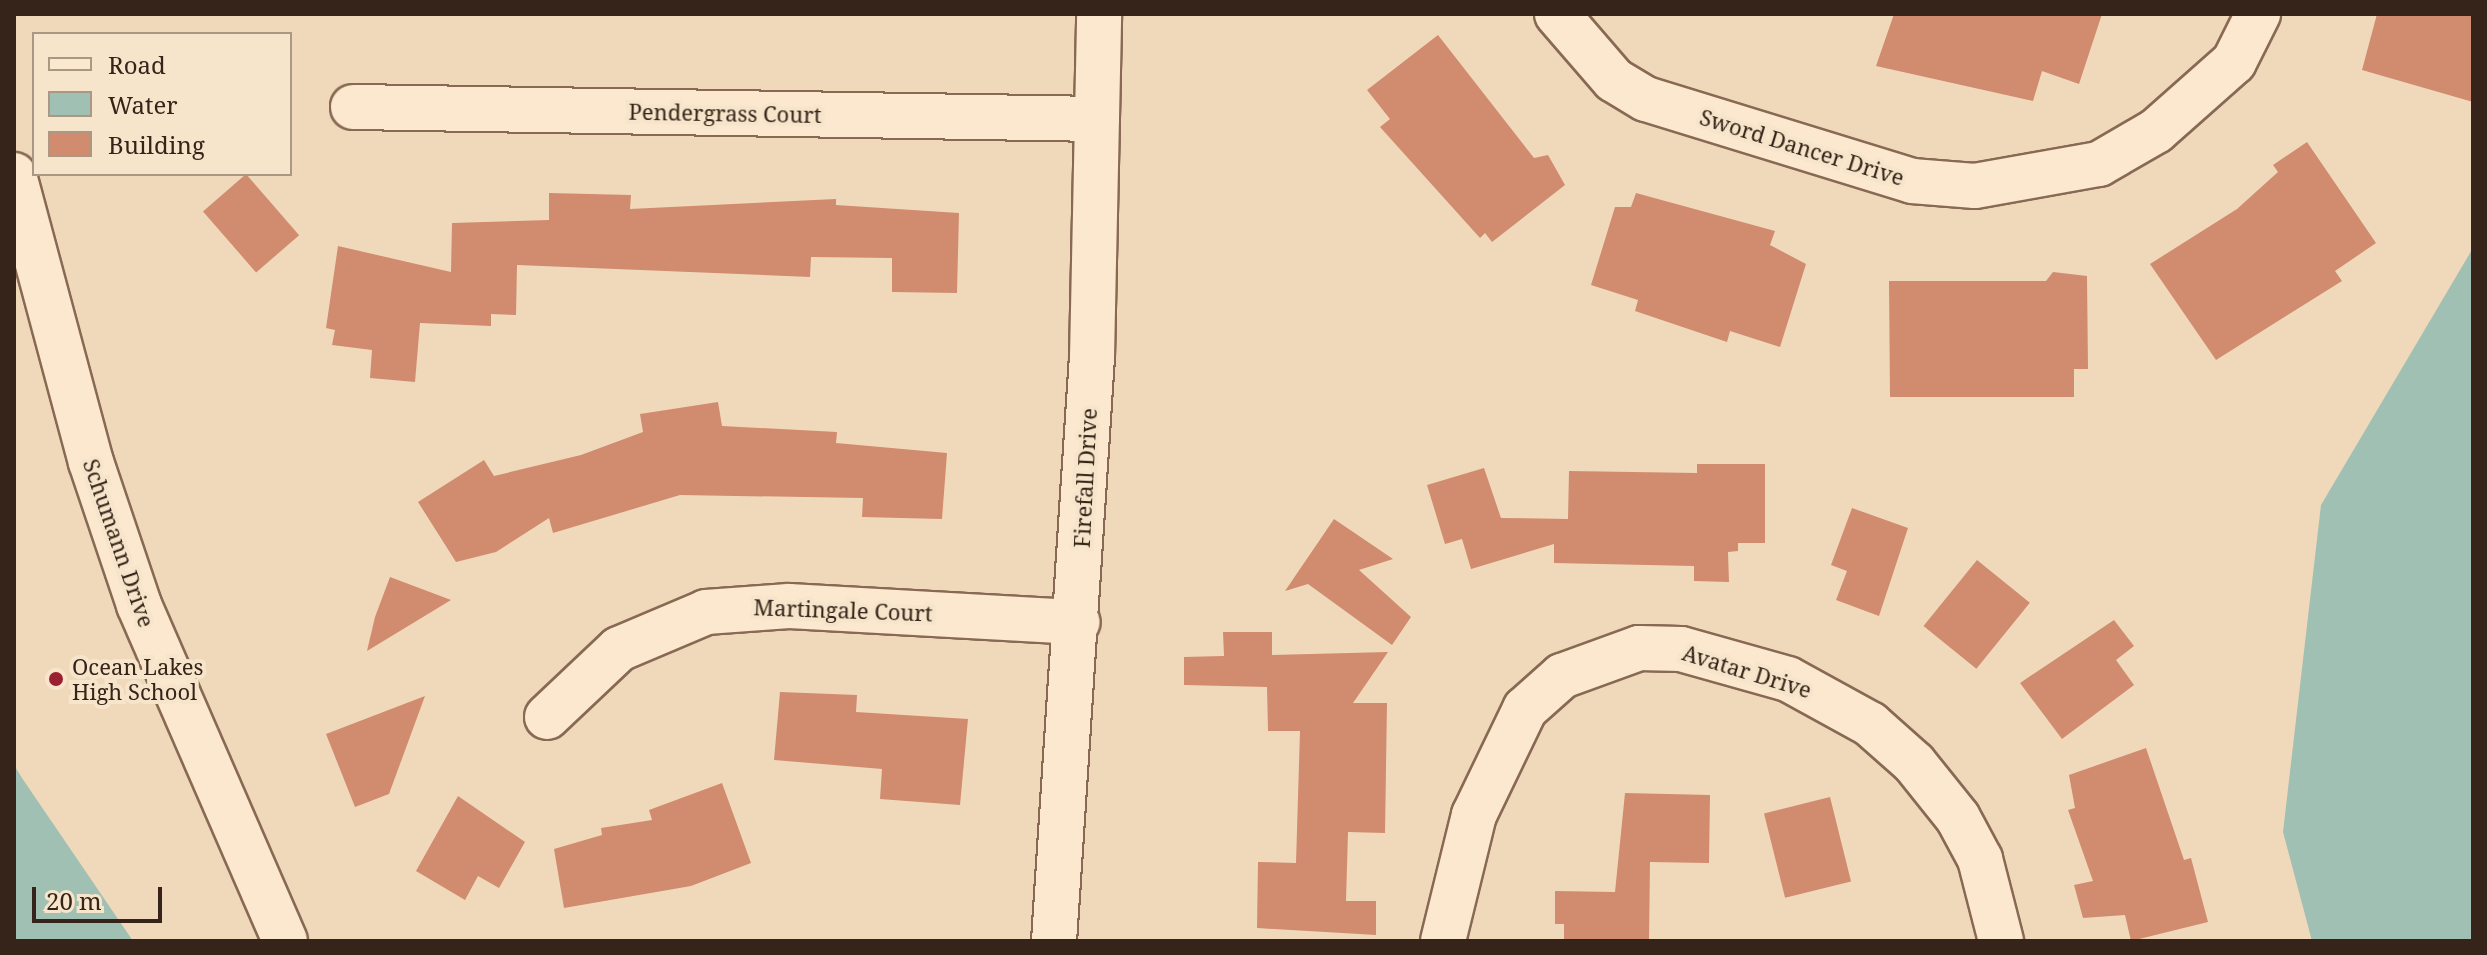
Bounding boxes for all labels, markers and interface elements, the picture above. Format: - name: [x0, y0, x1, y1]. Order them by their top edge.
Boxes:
- legend: [32, 32, 292, 176]
- text: Road: [108, 48, 166, 81]
- text: Water: [108, 88, 178, 121]
- street label: Pendergrass Court: [628, 98, 822, 128]
- street label: Sword Dancer Drive: [1697, 103, 1907, 191]
- text: Building: [108, 128, 205, 161]
- street label: Firefall Drive: [1068, 407, 1102, 549]
- street label: Schumann Drive: [78, 456, 160, 630]
- street label: Martingale Court: [753, 594, 933, 626]
- street label: Avatar Drive: [1679, 639, 1815, 703]
- place label: Ocean Lakes High School: [72, 653, 203, 704]
- marker: Ocean Lakes High School: [47, 670, 65, 688]
- scale bar: [36, 871, 166, 921]
- text: 20 m: [46, 884, 102, 917]

